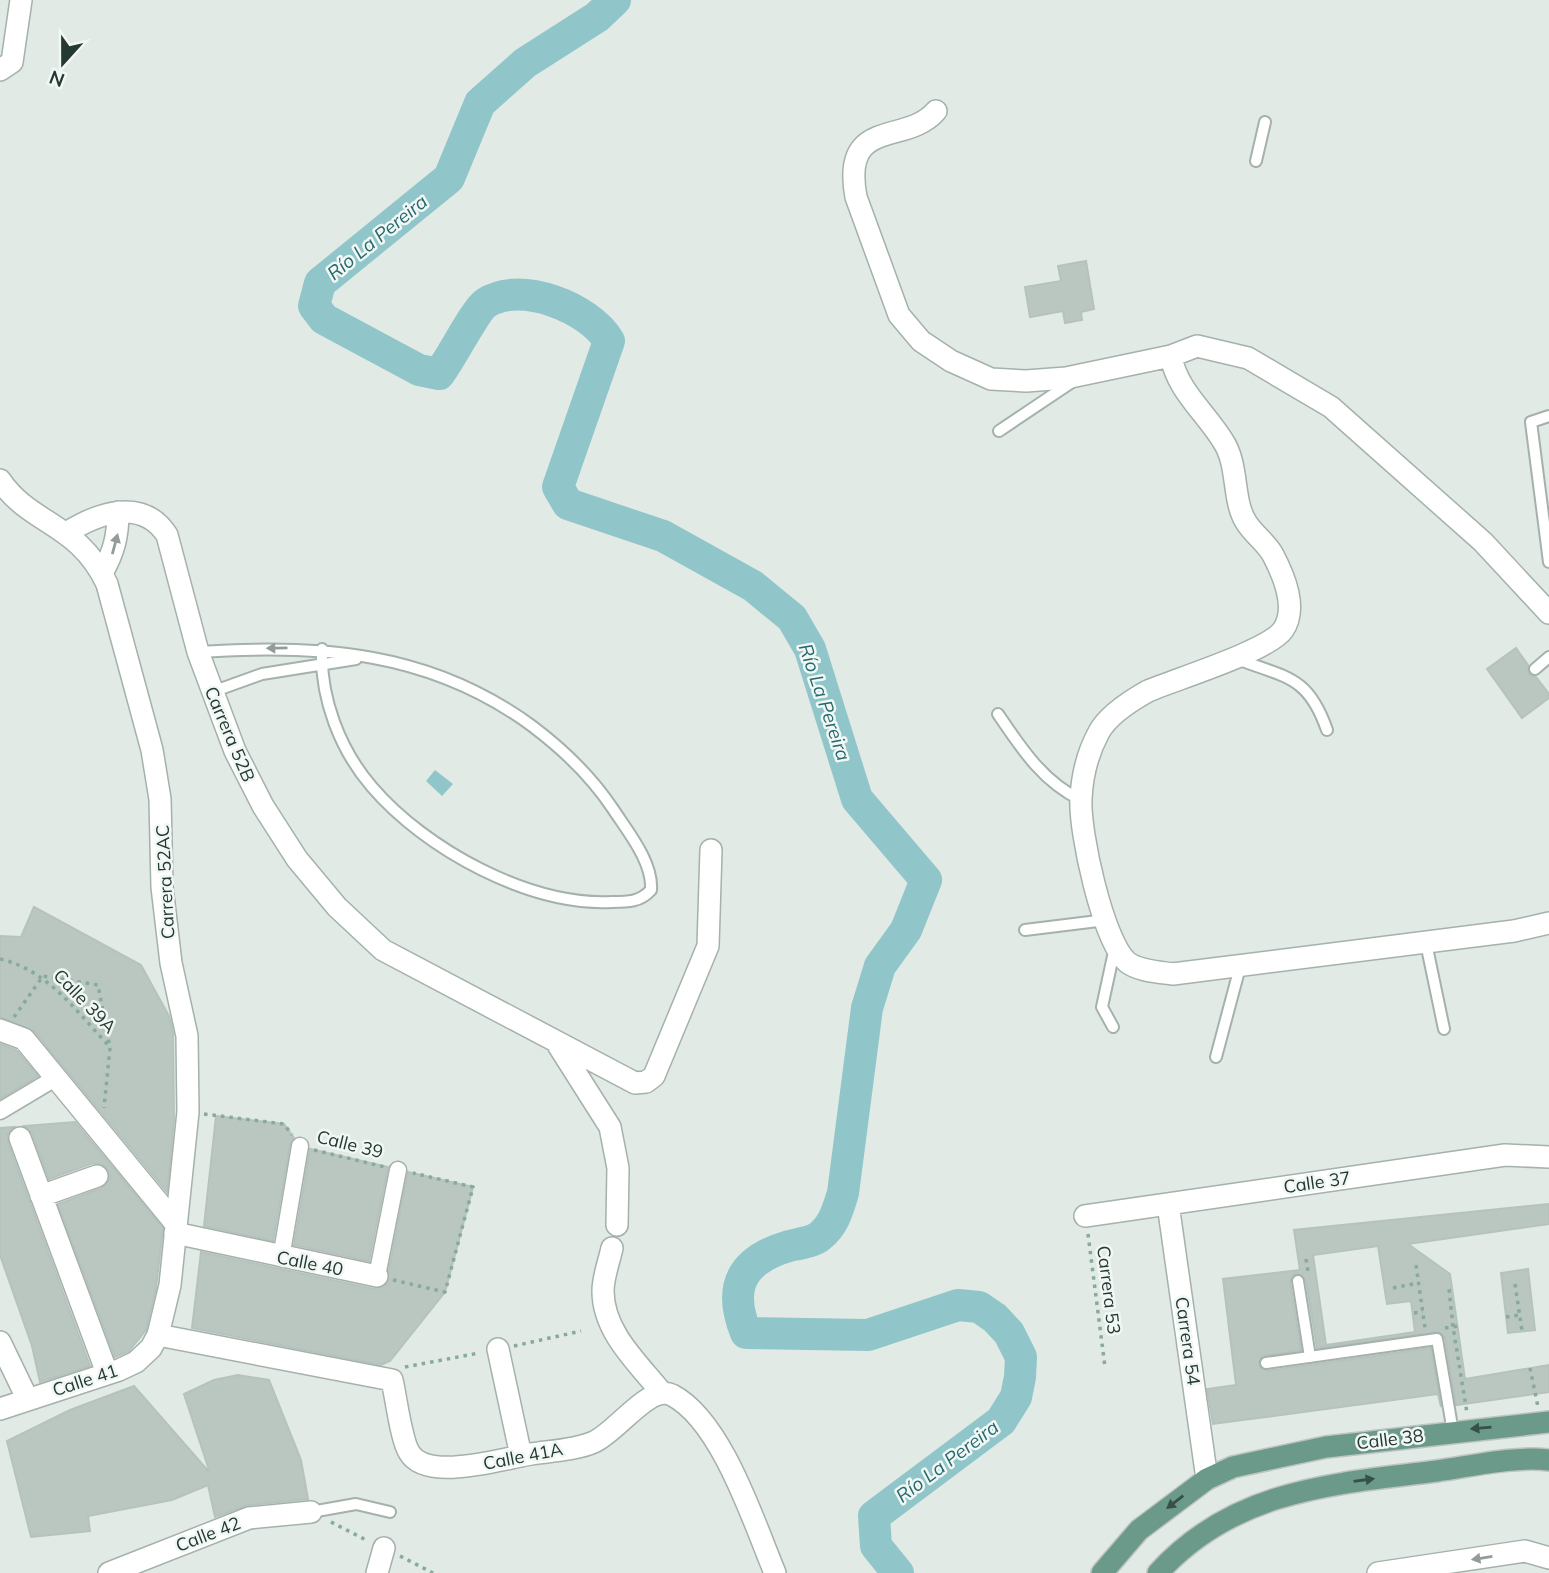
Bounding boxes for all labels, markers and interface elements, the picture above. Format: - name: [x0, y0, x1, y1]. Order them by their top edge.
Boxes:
- north arrow: [28, 28, 98, 98]
- text: N: [46, 65, 68, 93]
- water label: Río La Pereira: [322, 189, 432, 285]
- one-way arrow: [110, 532, 121, 554]
- water label: Río La Pereira: [794, 640, 856, 764]
- one-way arrow: [266, 642, 288, 653]
- street label: Carrera 52B: [200, 683, 260, 785]
- street label: Carrera 52AC: [151, 824, 179, 940]
- street label: Calle 39A: [49, 964, 121, 1038]
- street label: Calle 39: [314, 1125, 386, 1163]
- street label: Calle 37: [1282, 1166, 1352, 1198]
- street label: Carrera 53: [1092, 1244, 1126, 1336]
- street label: Calle 40: [275, 1245, 345, 1281]
- street label: Carrera 54: [1170, 1295, 1206, 1387]
- street label: Calle 41: [49, 1359, 121, 1401]
- water label: Río La Pereira: [891, 1415, 1003, 1507]
- street label: Calle 38: [1355, 1423, 1425, 1455]
- one-way arrow: [1470, 1423, 1492, 1434]
- street label: Calle 41A: [481, 1437, 565, 1475]
- one-way arrow: [1353, 1475, 1375, 1486]
- one-way arrow: [1166, 1495, 1184, 1510]
- street label: Calle 42: [172, 1511, 244, 1557]
- one-way arrow: [1471, 1553, 1493, 1564]

